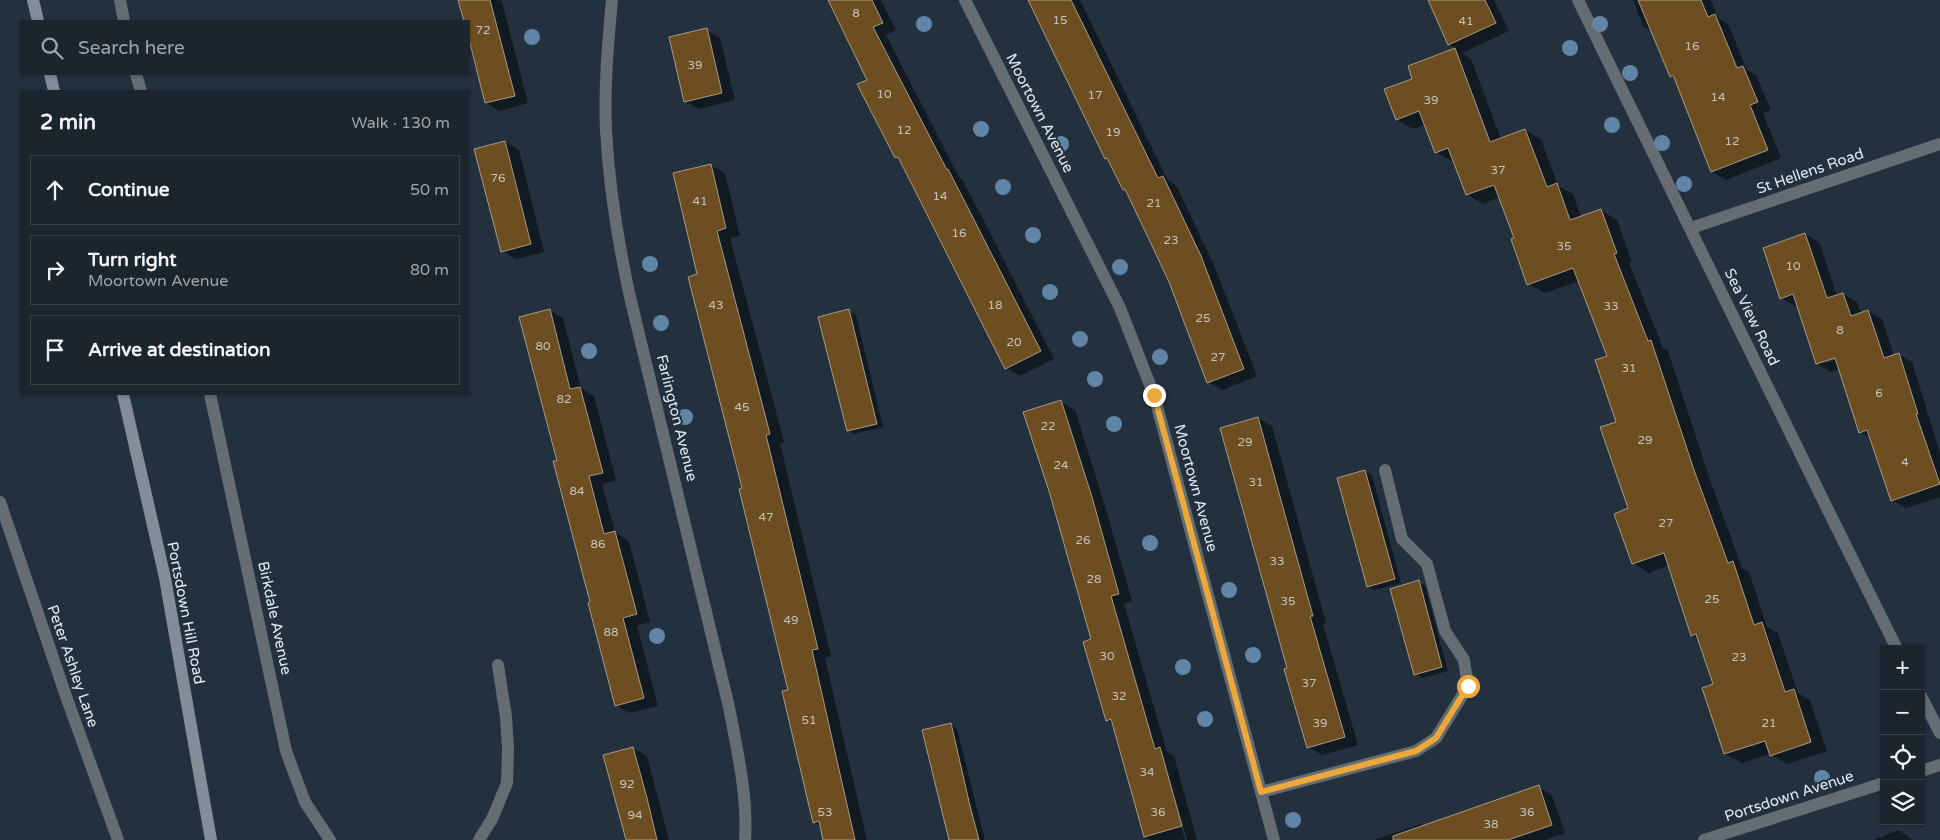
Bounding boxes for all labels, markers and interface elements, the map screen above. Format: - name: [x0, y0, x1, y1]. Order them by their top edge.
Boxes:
- house number: 8: [852, 6, 860, 20]
- house number: 15: [1052, 13, 1068, 27]
- house number: 41: [1458, 14, 1474, 28]
- search box: [20, 20, 470, 75]
- house number: 72: [475, 23, 491, 37]
- icon: search: [38, 34, 66, 62]
- text: Search here: [78, 37, 185, 59]
- house number: 16: [1684, 39, 1700, 53]
- street label: Moortown Avenue: [1002, 50, 1078, 176]
- house number: 39: [687, 58, 703, 72]
- house number: 10: [876, 87, 892, 101]
- house number: 17: [1087, 88, 1103, 102]
- house number: 14: [1710, 90, 1726, 104]
- house number: 39: [1423, 93, 1439, 107]
- text: 2 min: [40, 110, 96, 135]
- text: Walk · 130 m: [351, 113, 450, 133]
- house number: 12: [896, 123, 912, 137]
- house number: 19: [1105, 125, 1121, 139]
- house number: 12: [1724, 134, 1740, 148]
- street label: St Hellens Road: [1754, 144, 1866, 198]
- house number: 37: [1490, 163, 1506, 177]
- house number: 76: [490, 171, 506, 185]
- icon: ahead: [41, 176, 69, 204]
- text: Continue: [88, 179, 170, 201]
- text: 50 m: [410, 180, 449, 200]
- house number: 14: [932, 189, 948, 203]
- house number: 41: [692, 194, 708, 208]
- house number: 21: [1146, 196, 1162, 210]
- house number: 16: [951, 226, 967, 240]
- house number: 23: [1163, 233, 1179, 247]
- house number: 35: [1556, 239, 1572, 253]
- text: Turn right: [88, 249, 176, 271]
- icon: right: [41, 256, 69, 284]
- house number: 10: [1785, 259, 1801, 273]
- text: 80 m: [410, 260, 449, 280]
- street label: Sea View Road: [1721, 265, 1783, 369]
- text: Moortown Avenue: [88, 271, 228, 291]
- house number: 43: [708, 298, 724, 312]
- house number: 18: [987, 298, 1003, 312]
- house number: 33: [1603, 299, 1619, 313]
- house number: 25: [1195, 311, 1211, 325]
- house number: 8: [1836, 323, 1844, 337]
- house number: 20: [1006, 335, 1022, 349]
- icon: arrive: [41, 336, 69, 364]
- text: Arrive at destination: [88, 339, 271, 361]
- house number: 80: [535, 339, 551, 353]
- house number: 27: [1210, 350, 1226, 364]
- street label: Farlington Avenue: [653, 353, 701, 483]
- house number: 31: [1621, 361, 1637, 375]
- route end: [1143, 384, 1166, 407]
- house number: 6: [1875, 386, 1883, 400]
- house number: 82: [556, 392, 572, 406]
- house number: 45: [734, 400, 750, 414]
- house number: 22: [1040, 419, 1056, 433]
- street label: Moortown Avenue: [1170, 422, 1222, 554]
- house number: 29: [1637, 433, 1653, 447]
- house number: 29: [1237, 435, 1253, 449]
- house number: 4: [1901, 455, 1909, 469]
- house number: 24: [1053, 458, 1069, 472]
- house number: 31: [1248, 475, 1264, 489]
- house number: 84: [569, 484, 585, 498]
- house number: 47: [758, 510, 774, 524]
- house number: 27: [1658, 516, 1674, 530]
- house number: 26: [1075, 533, 1091, 547]
- house number: 86: [590, 537, 606, 551]
- street label: Portsdown Hill Road: [163, 540, 209, 686]
- house number: 33: [1269, 554, 1285, 568]
- street label: Birkdale Avenue: [254, 560, 296, 676]
- house number: 28: [1086, 572, 1102, 586]
- house number: 25: [1704, 592, 1720, 606]
- house number: 35: [1280, 594, 1296, 608]
- street label: Peter Ashley Lane: [44, 602, 102, 730]
- house number: 49: [783, 613, 799, 627]
- house number: 88: [603, 625, 619, 639]
- map controls: [1880, 645, 1925, 825]
- button: +: [1880, 645, 1925, 690]
- house number: 30: [1099, 649, 1115, 663]
- house number: 23: [1731, 650, 1747, 664]
- route start: [1457, 675, 1480, 698]
- house number: 37: [1301, 676, 1317, 690]
- house number: 32: [1111, 689, 1127, 703]
- button: −: [1880, 690, 1925, 735]
- house number: 51: [801, 713, 817, 727]
- house number: 39: [1312, 716, 1328, 730]
- house number: 21: [1761, 716, 1777, 730]
- button: locate: [1880, 735, 1925, 780]
- house number: 34: [1139, 765, 1155, 779]
- street label: Portsdown Avenue: [1722, 767, 1856, 825]
- house number: 92: [619, 777, 635, 791]
- button: layers: [1880, 780, 1925, 825]
- house number: 53: [817, 805, 833, 819]
- house number: 36: [1150, 805, 1166, 819]
- house number: 36: [1519, 805, 1535, 819]
- house number: 94: [627, 808, 643, 822]
- house number: 38: [1483, 817, 1499, 831]

